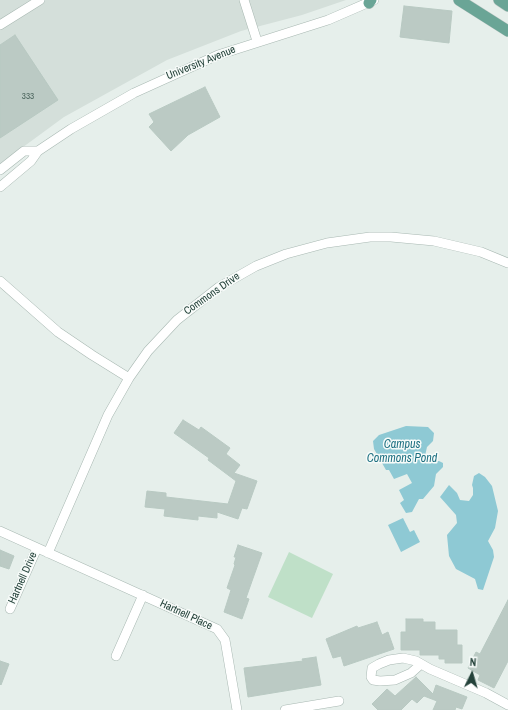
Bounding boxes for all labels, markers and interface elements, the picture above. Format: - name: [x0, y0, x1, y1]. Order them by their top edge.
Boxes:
- street label: University Avenue: [164, 43, 238, 83]
- house number: 333: [22, 92, 34, 102]
- street label: Commons Drive: [182, 270, 242, 318]
- water label: Campus Commons Pond: [367, 438, 437, 466]
- street label: Hartnell Drive: [6, 550, 40, 606]
- street label: Hartnell Place: [158, 597, 214, 633]
- north arrow: [452, 654, 492, 694]
- text: N: [469, 655, 477, 669]

